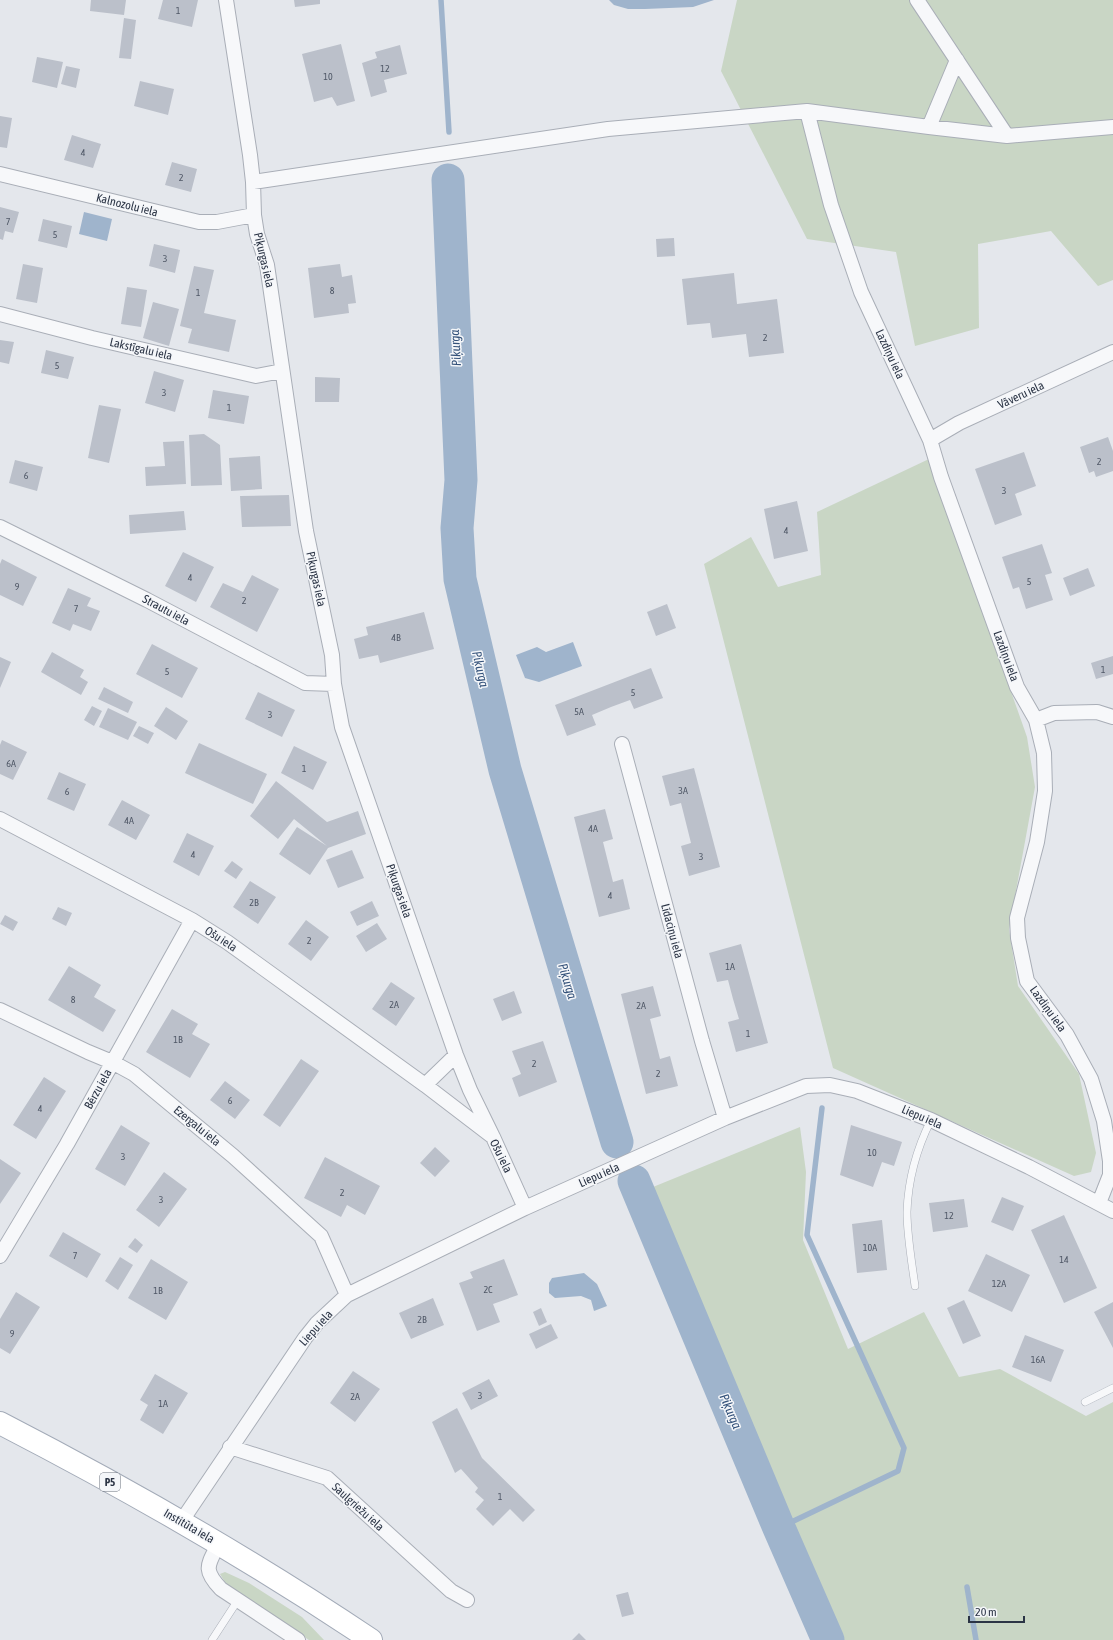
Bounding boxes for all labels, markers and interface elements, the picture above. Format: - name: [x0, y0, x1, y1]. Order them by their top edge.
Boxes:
- house number: 1: [176, 5, 181, 16]
- house number: 12: [380, 63, 390, 74]
- house number: 10: [323, 71, 333, 82]
- house number: 4: [81, 147, 86, 158]
- house number: 2: [179, 172, 184, 183]
- street label: Kalnozolu iela: [95, 191, 159, 219]
- house number: 7: [6, 216, 11, 227]
- house number: 5: [53, 229, 58, 240]
- street label: Piķurgas iela: [251, 231, 277, 289]
- house number: 3: [163, 253, 168, 264]
- house number: 8: [330, 285, 335, 296]
- house number: 1: [196, 287, 201, 298]
- street label: Lazdiņu iela: [872, 327, 908, 381]
- water label: Piķurga: [447, 329, 464, 367]
- house number: 2: [763, 332, 768, 343]
- street label: Lakstīgalu iela: [108, 335, 174, 363]
- house number: 5: [55, 360, 60, 371]
- street label: Vāveru iela: [996, 378, 1046, 412]
- house number: 3: [162, 387, 167, 398]
- house number: 1: [227, 402, 232, 413]
- house number: 2: [1097, 456, 1102, 467]
- house number: 6: [24, 470, 29, 481]
- house number: 3: [1002, 485, 1007, 496]
- house number: 4: [784, 525, 789, 536]
- street label: Piķurgas iela: [303, 550, 329, 608]
- house number: 4: [188, 572, 193, 583]
- house number: 5: [1027, 576, 1032, 587]
- house number: 9: [15, 581, 20, 592]
- street label: Strautu iela: [140, 592, 192, 628]
- house number: 2: [242, 595, 247, 606]
- house number: 7: [74, 603, 79, 614]
- street label: Lazdiņu iela: [990, 629, 1022, 683]
- house number: 4B: [391, 632, 401, 643]
- water label: Piķurga: [469, 650, 492, 689]
- house number: 1: [1101, 664, 1106, 675]
- house number: 5: [165, 666, 170, 677]
- house number: 5: [631, 687, 636, 698]
- house number: 5A: [574, 706, 584, 717]
- house number: 3: [268, 709, 273, 720]
- house number: 6A: [6, 758, 16, 769]
- house number: 1: [302, 763, 307, 774]
- house number: 3A: [678, 785, 688, 796]
- house number: 6: [65, 786, 70, 797]
- house number: 4A: [124, 815, 134, 826]
- house number: 4A: [588, 823, 598, 834]
- house number: 4: [191, 849, 196, 860]
- house number: 3: [699, 851, 704, 862]
- street label: Piķurgas iela: [383, 862, 415, 920]
- house number: 4: [608, 890, 613, 901]
- house number: 2B: [249, 897, 259, 908]
- street label: Līdaciņu iela: [658, 902, 686, 960]
- street label: Ošu iela: [202, 923, 240, 955]
- house number: 2: [307, 935, 312, 946]
- house number: 1A: [725, 961, 735, 972]
- water label: Piķurga: [555, 962, 580, 1001]
- street label: Lazdiņu iela: [1027, 983, 1069, 1035]
- house number: 8: [71, 994, 76, 1005]
- house number: 2A: [389, 999, 399, 1010]
- house number: 2A: [636, 1000, 646, 1011]
- house number: 1: [746, 1028, 751, 1039]
- house number: 1B: [173, 1034, 183, 1045]
- house number: 2: [532, 1058, 537, 1069]
- street label: Bērzu iela: [81, 1067, 115, 1111]
- house number: 2: [656, 1068, 661, 1079]
- house number: 6: [228, 1095, 233, 1106]
- street label: Liepu iela: [899, 1102, 945, 1132]
- house number: 4: [38, 1103, 43, 1114]
- street label: Ezergalu iela: [171, 1103, 223, 1149]
- street label: Ošu iela: [487, 1137, 515, 1175]
- house number: 10: [867, 1147, 877, 1158]
- house number: 3: [121, 1151, 126, 1162]
- street label: Liepu iela: [577, 1160, 621, 1190]
- house number: 2: [340, 1187, 345, 1198]
- house number: 3: [159, 1194, 164, 1205]
- house number: 12: [944, 1210, 954, 1221]
- house number: 10A: [863, 1242, 877, 1253]
- house number: 7: [73, 1250, 78, 1261]
- house number: 14: [1059, 1254, 1069, 1265]
- house number: 12A: [992, 1278, 1006, 1289]
- house number: 2C: [483, 1284, 493, 1295]
- house number: 1B: [153, 1285, 163, 1296]
- street label: Liepu iela: [296, 1307, 336, 1349]
- house number: 2B: [417, 1314, 427, 1325]
- house number: 9: [10, 1328, 15, 1339]
- house number: 16A: [1031, 1354, 1045, 1365]
- house number: 3: [478, 1390, 483, 1401]
- house number: 2A: [350, 1391, 360, 1402]
- water label: Piķurga: [717, 1391, 745, 1431]
- house number: 1A: [158, 1398, 168, 1409]
- road number: P5: [100, 1473, 120, 1491]
- street label: Saulgriežu iela: [329, 1480, 387, 1534]
- house number: 1: [498, 1491, 503, 1502]
- street label: Institūta iela: [161, 1506, 217, 1546]
- scale bar: [969, 1598, 1024, 1624]
- text: 20 m: [975, 1605, 997, 1619]

